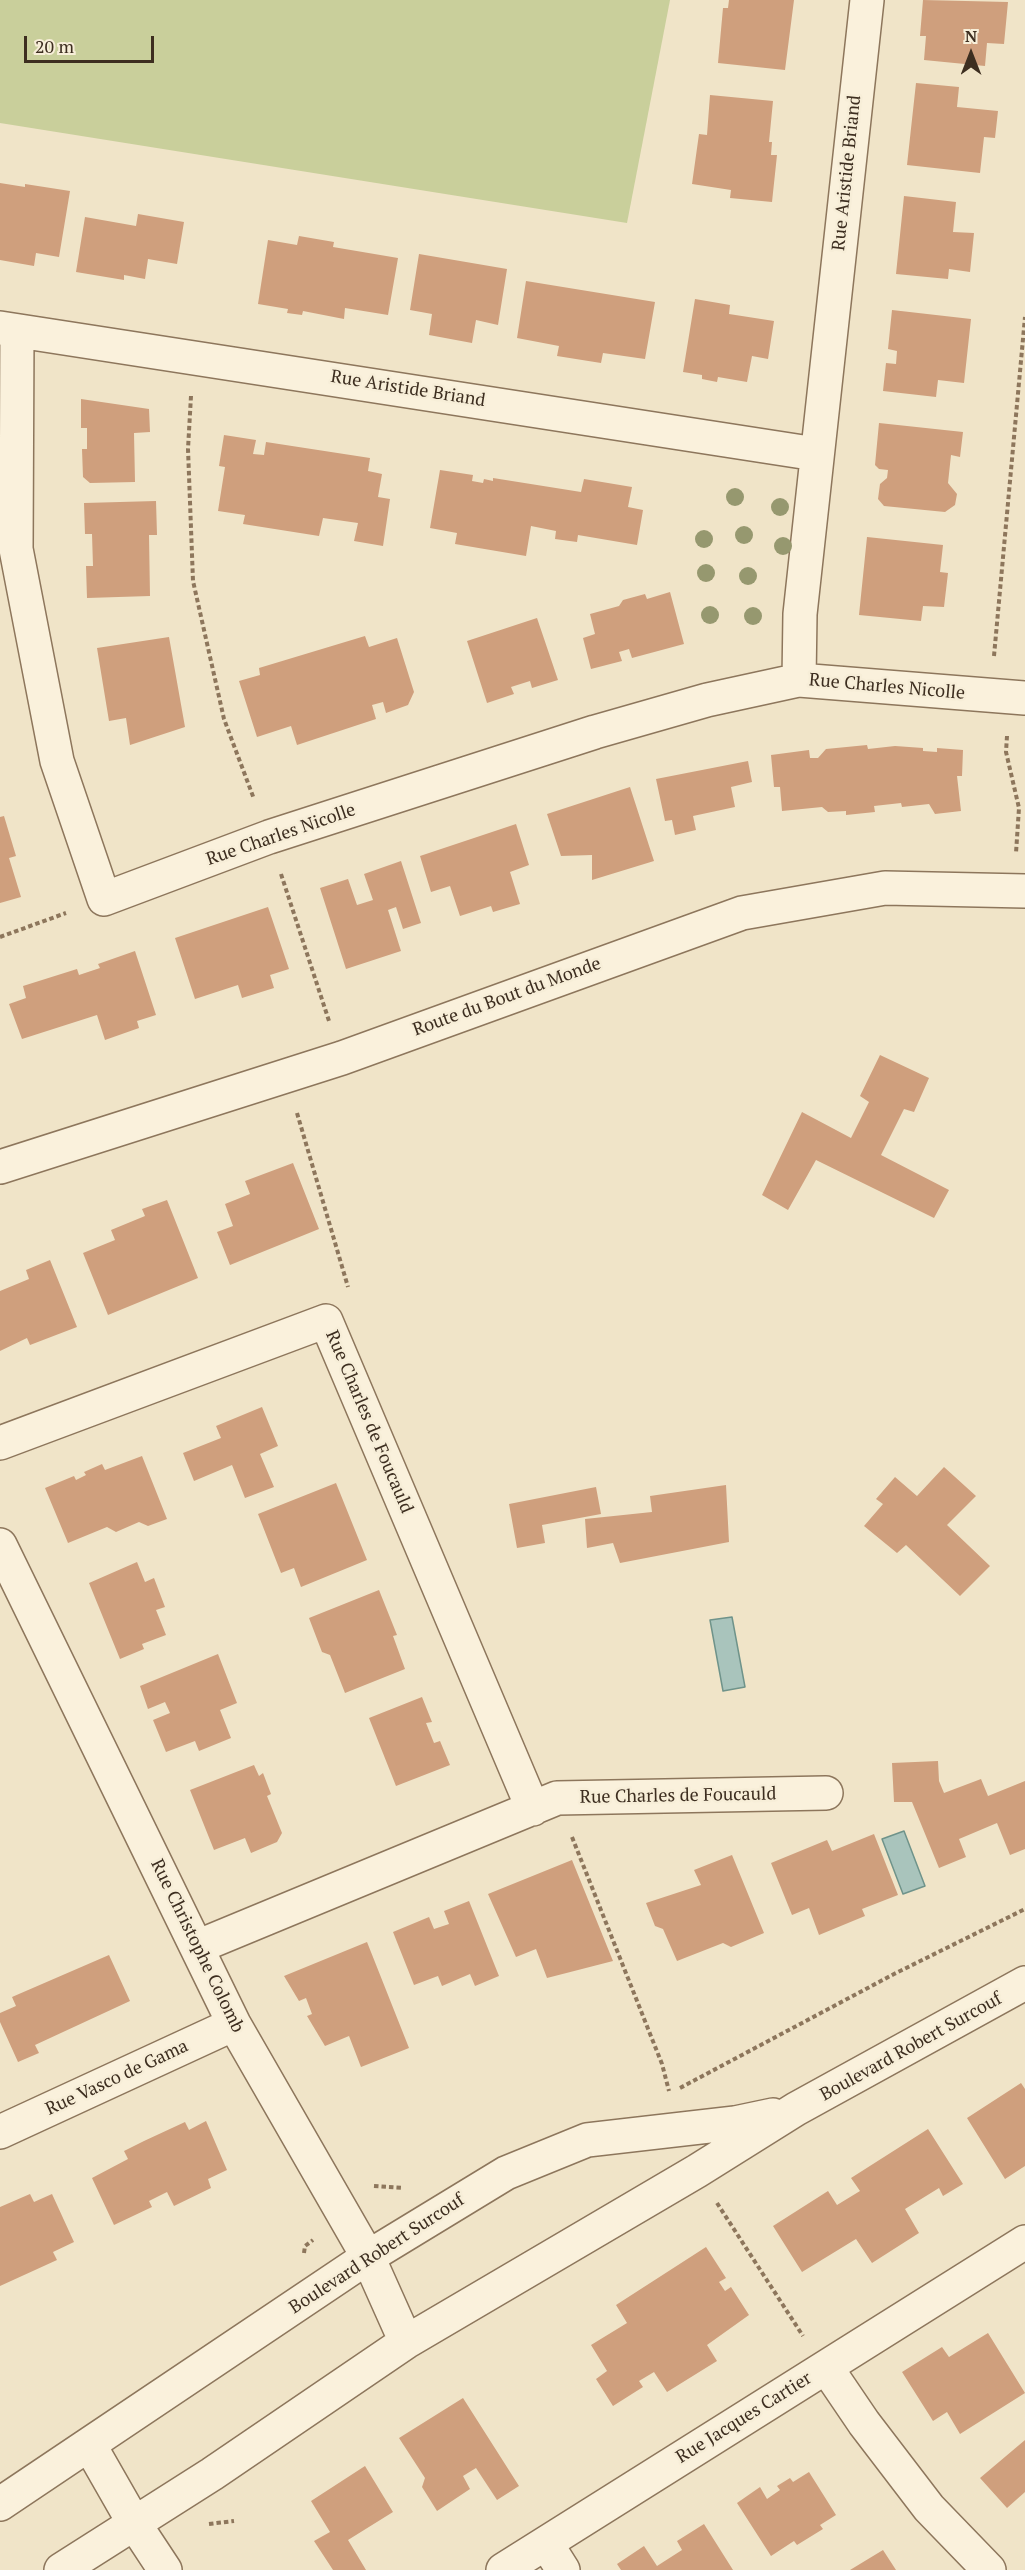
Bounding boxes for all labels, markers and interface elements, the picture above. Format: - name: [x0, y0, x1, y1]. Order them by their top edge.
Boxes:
- scale bar: [27, 24, 158, 62]
- north arrow: [941, 24, 1001, 84]
- text: N: [965, 25, 977, 47]
- text: 20 m: [35, 34, 74, 58]
- street label: Rue Aristide Briand: [828, 94, 866, 252]
- street label: Rue Aristide Briand: [329, 366, 487, 412]
- street label: Rue Charles Nicolle: [808, 669, 966, 705]
- street label: Rue Charles Nicolle: [203, 799, 359, 871]
- street label: Route du Bout du Monde: [410, 953, 604, 1041]
- street label: Rue Charles de Foucauld: [321, 1327, 417, 1517]
- street label: Rue Charles de Foucauld: [579, 1783, 777, 1809]
- street label: Rue Christophe Colomb: [146, 1856, 248, 2036]
- street label: Boulevard Robert Surcouf: [816, 1988, 1006, 2106]
- street label: Rue Vasco de Gama: [42, 2035, 192, 2121]
- street label: Boulevard Robert Surcouf: [285, 2189, 469, 2319]
- street label: Rue Jacques Cartier: [672, 2368, 816, 2468]

